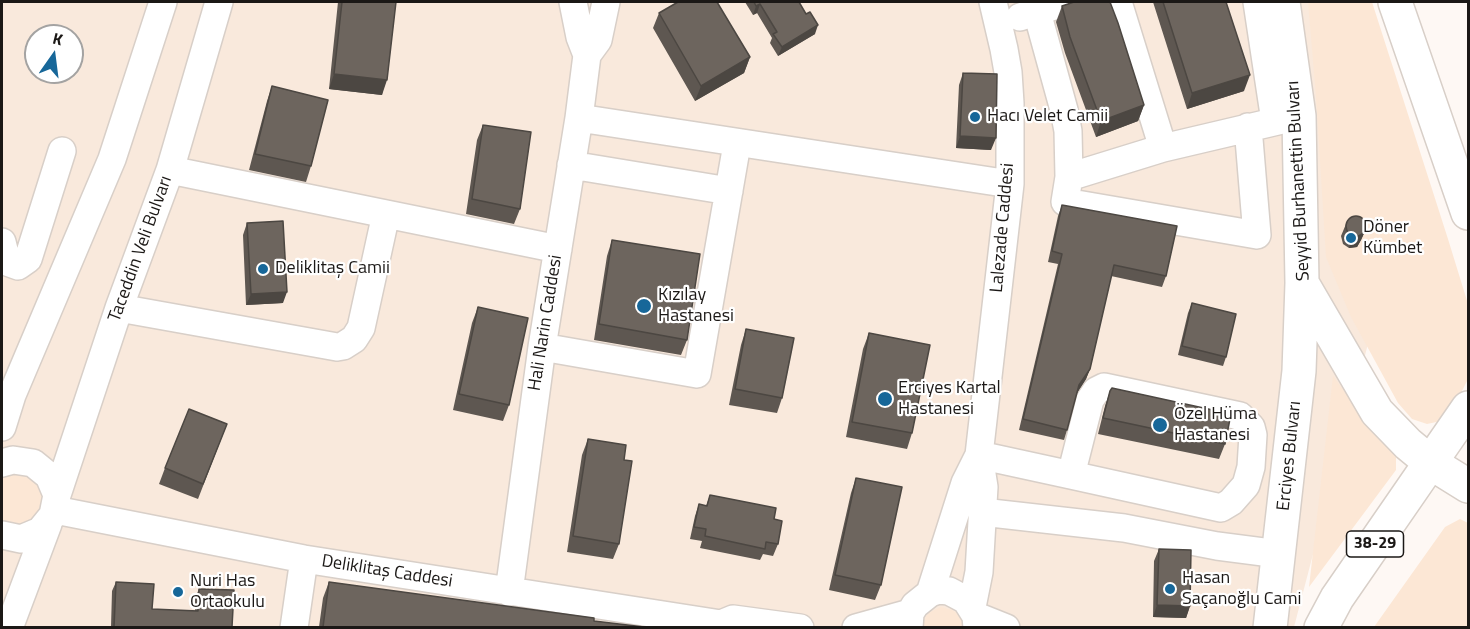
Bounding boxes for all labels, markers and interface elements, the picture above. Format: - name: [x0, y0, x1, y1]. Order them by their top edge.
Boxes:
- north arrow: [24, 24, 84, 84]
- text: K: [50, 26, 65, 51]
- street label: Seyyid Burhanettin Bulvarı: [1283, 80, 1315, 282]
- place label: Hacı Velet Camii: [987, 106, 1108, 128]
- marker: Hacı Velet Camii: [968, 110, 982, 124]
- street label: Lalezade Caddesi: [987, 162, 1019, 294]
- street label: Taceddin Veli Bulvarı: [105, 173, 177, 325]
- place label: Döner Kümbet: [1363, 217, 1422, 260]
- marker: Döner Kümbet: [1344, 231, 1358, 245]
- street label: Hali Narin Caddesi: [525, 253, 567, 393]
- place label: Deliklitaş Camii: [275, 258, 390, 280]
- marker: Deliklitaş Camii: [256, 262, 270, 276]
- place label: Kızılay Hastanesi: [658, 285, 734, 328]
- marker: Kızılay Hastanesi: [635, 297, 653, 315]
- place label: Erciyes Kartal Hastanesi: [898, 378, 1001, 420]
- marker: Erciyes Kartal Hastanesi: [876, 390, 894, 408]
- street label: Erciyes Bulvarı: [1273, 400, 1307, 512]
- place label: Özel Hüma Hastanesi: [1174, 404, 1257, 446]
- marker: Özel Hüma Hastanesi: [1151, 416, 1169, 434]
- road number: 38-29: [1346, 531, 1404, 557]
- street label: Deliklitaş Caddesi: [320, 551, 454, 593]
- place label: Hasan Saçanoğlu Cami: [1182, 568, 1302, 610]
- place label: Nuri Has Ortaokulu: [190, 571, 265, 614]
- marker: Hasan Saçanoğlu Cami: [1163, 582, 1177, 596]
- marker: Nuri Has Ortaokulu: [171, 585, 185, 599]

